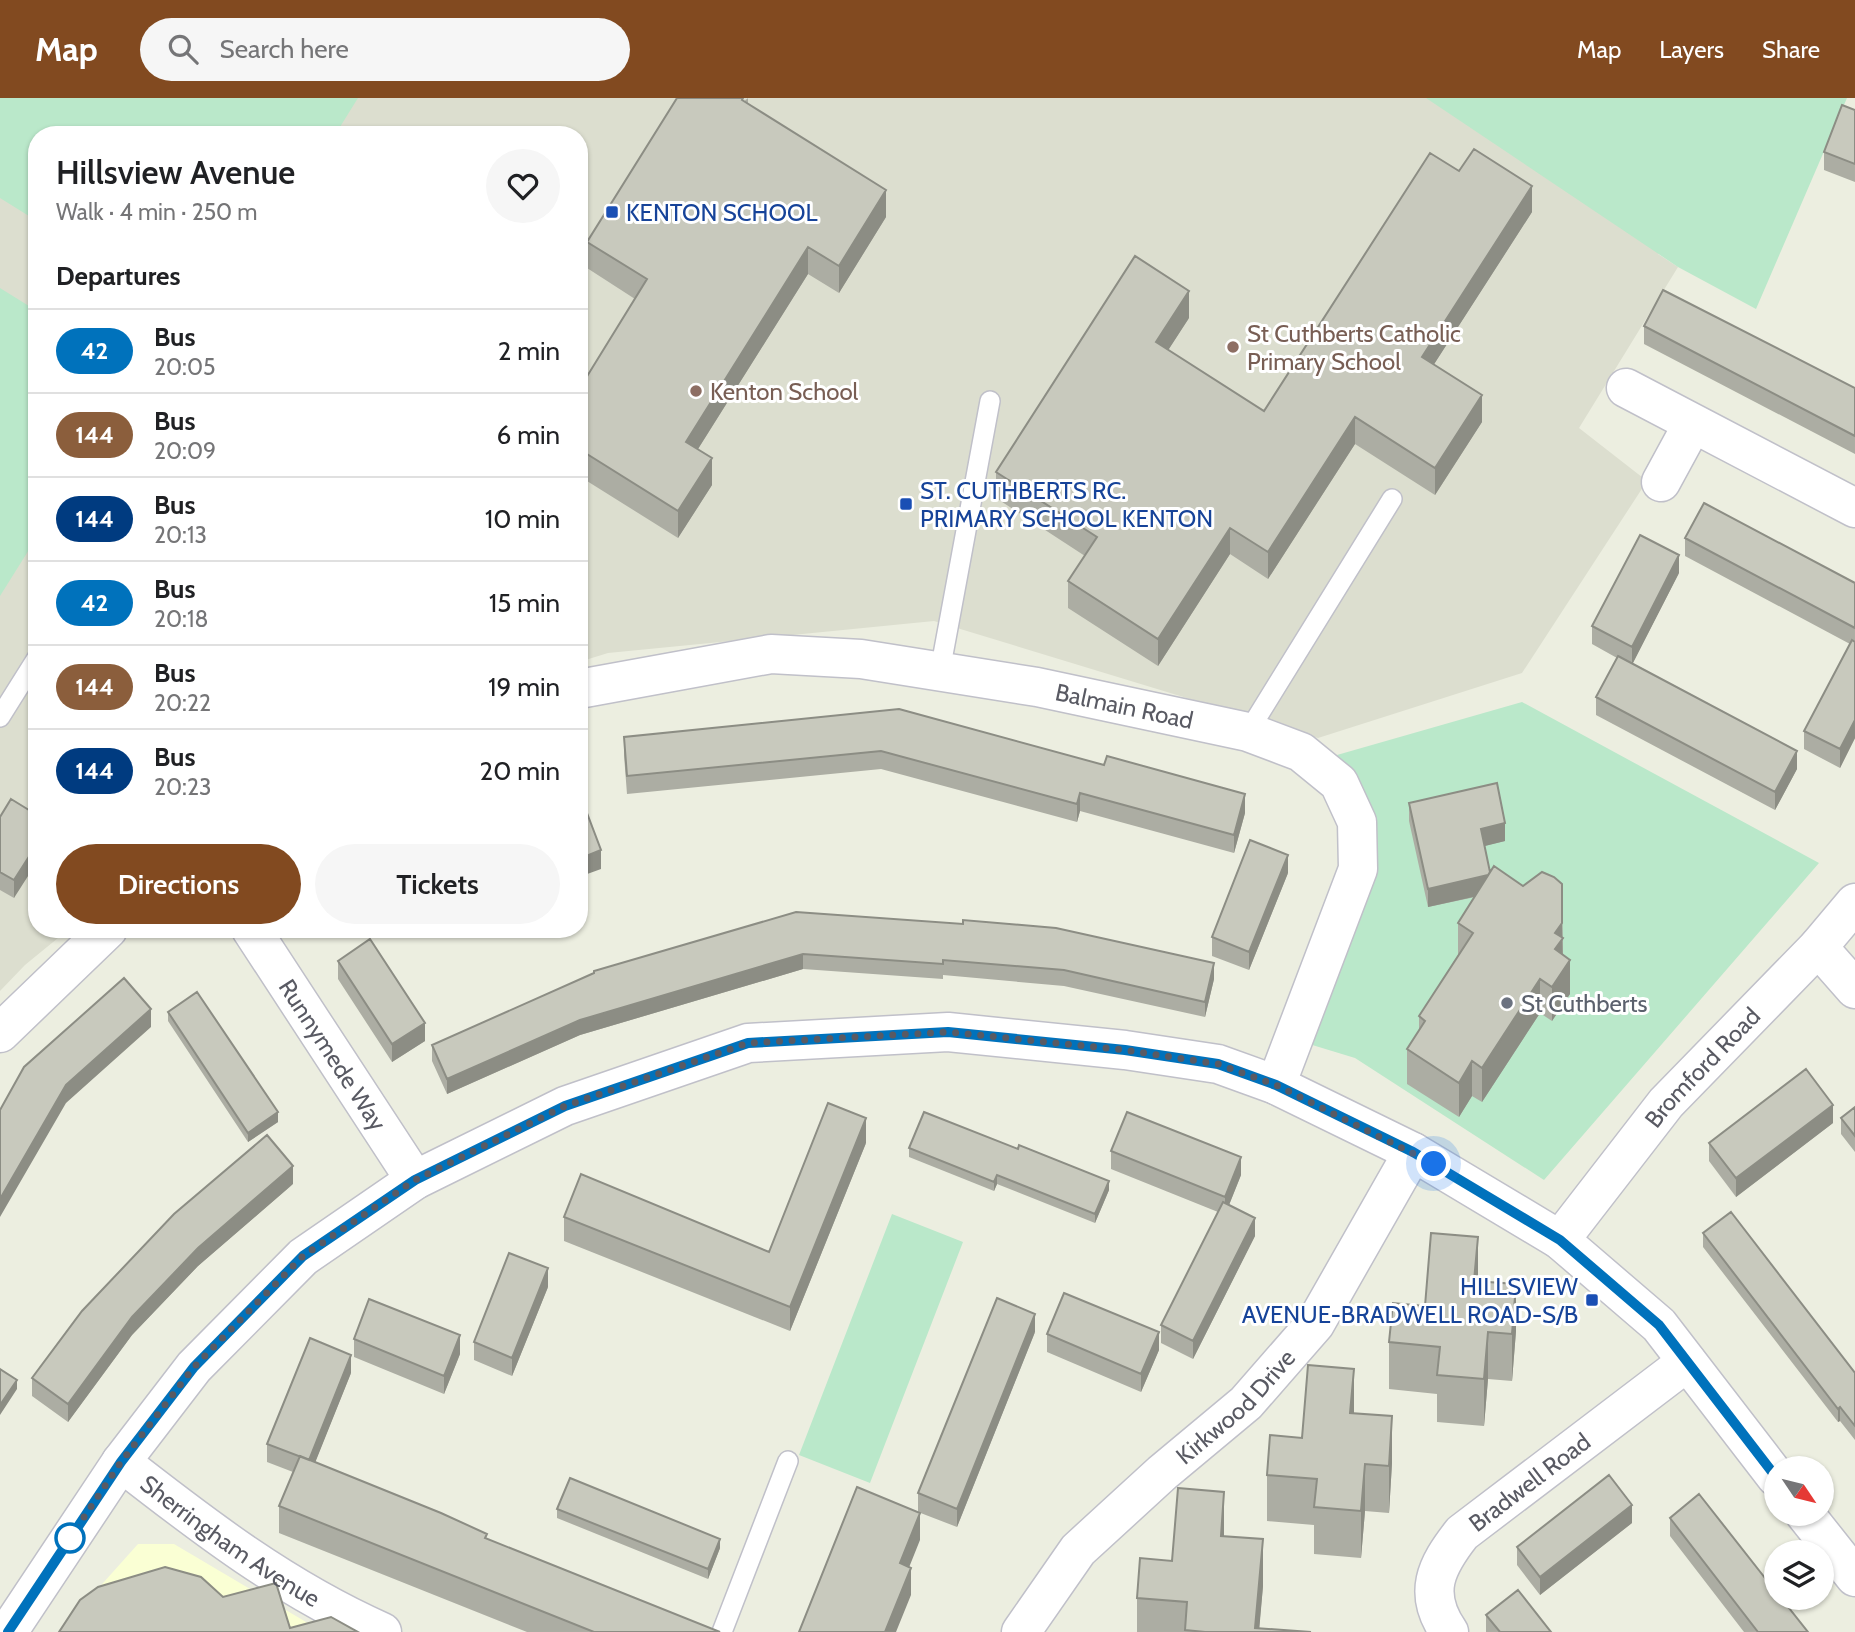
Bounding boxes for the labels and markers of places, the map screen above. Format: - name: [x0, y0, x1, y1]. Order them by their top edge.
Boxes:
- place label: KENTON SCHOOL: [626, 198, 818, 227]
- marker: KENTON SCHOOL: [604, 204, 620, 220]
- place label: St Cuthberts Catholic Primary School: [1247, 319, 1461, 376]
- marker: St Cuthberts Catholic Primary School: [1225, 339, 1241, 355]
- place label: Kenton School: [710, 377, 859, 406]
- marker: Kenton School: [688, 383, 704, 399]
- place label: ST. CUTHBERTS RC. PRIMARY SCHOOL KENTON: [920, 476, 1213, 533]
- marker: ST. CUTHBERTS RC. PRIMARY SCHOOL KENTON: [898, 496, 914, 512]
- place label: St Cuthberts: [1521, 989, 1648, 1018]
- marker: St Cuthberts: [1499, 995, 1515, 1011]
- place label: HILLSVIEW AVENUE-BRADWELL ROAD-S/B: [1242, 1272, 1578, 1329]
- marker: HILLSVIEW AVENUE-BRADWELL ROAD-S/B: [1584, 1292, 1600, 1308]
- unlabelled marker: [55, 1523, 85, 1553]

